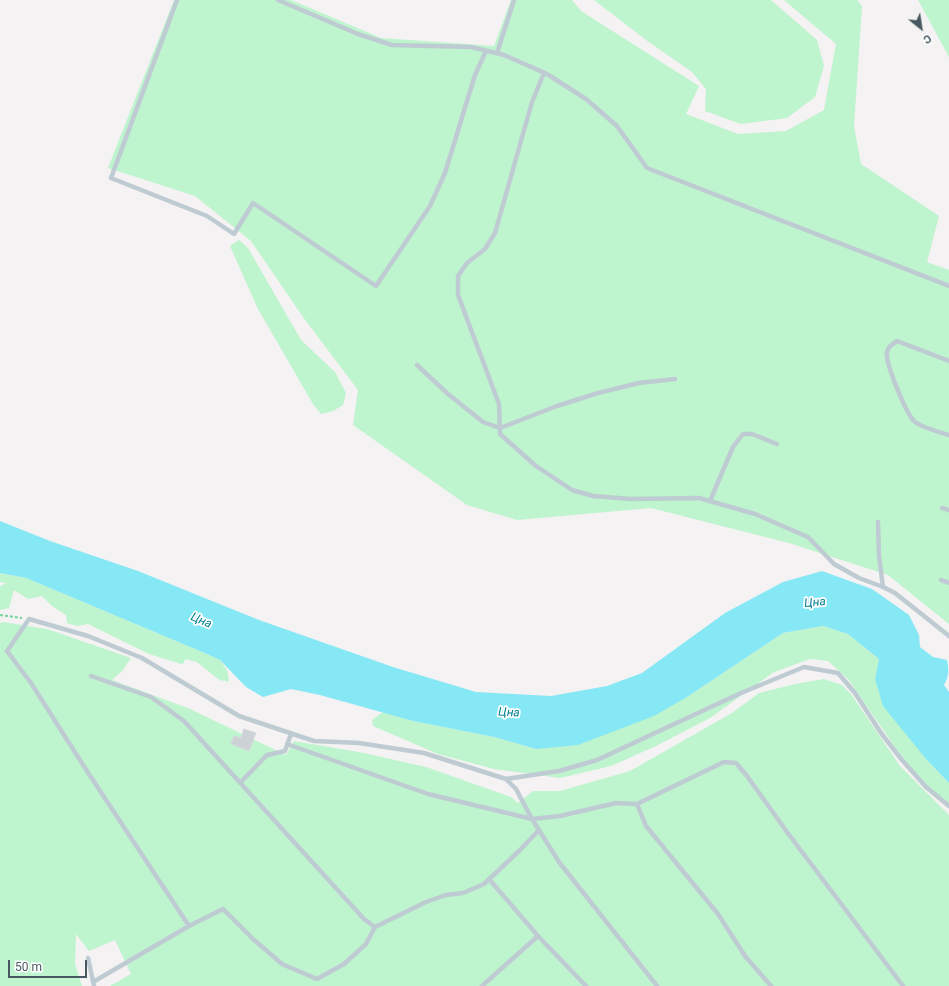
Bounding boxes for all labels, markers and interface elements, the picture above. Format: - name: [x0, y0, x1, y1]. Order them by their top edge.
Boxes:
- north arrow: [901, 8, 941, 48]
- text: С: [921, 31, 934, 46]
- water label: Цна: [804, 595, 826, 611]
- water label: Цна: [188, 610, 214, 632]
- water label: Цна: [498, 705, 520, 721]
- scale bar: [10, 952, 89, 978]
- text: 50 m: [15, 960, 42, 974]

